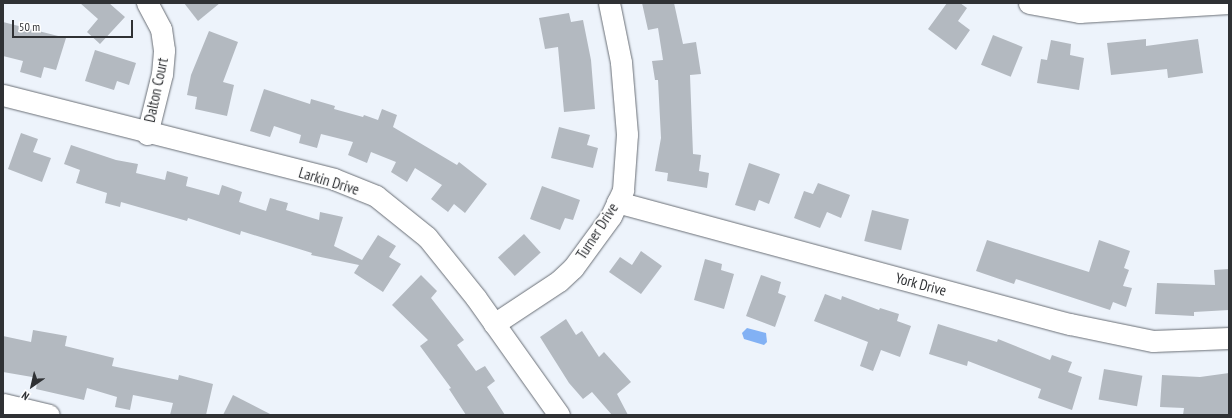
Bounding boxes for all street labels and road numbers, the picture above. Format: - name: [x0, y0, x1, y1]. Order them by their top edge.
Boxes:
- street label: Dalton Court: [140, 56, 172, 124]
- street label: Larkin Drive: [297, 163, 361, 199]
- street label: Turner Drive: [572, 200, 622, 262]
- street label: York Drive: [893, 269, 949, 299]

